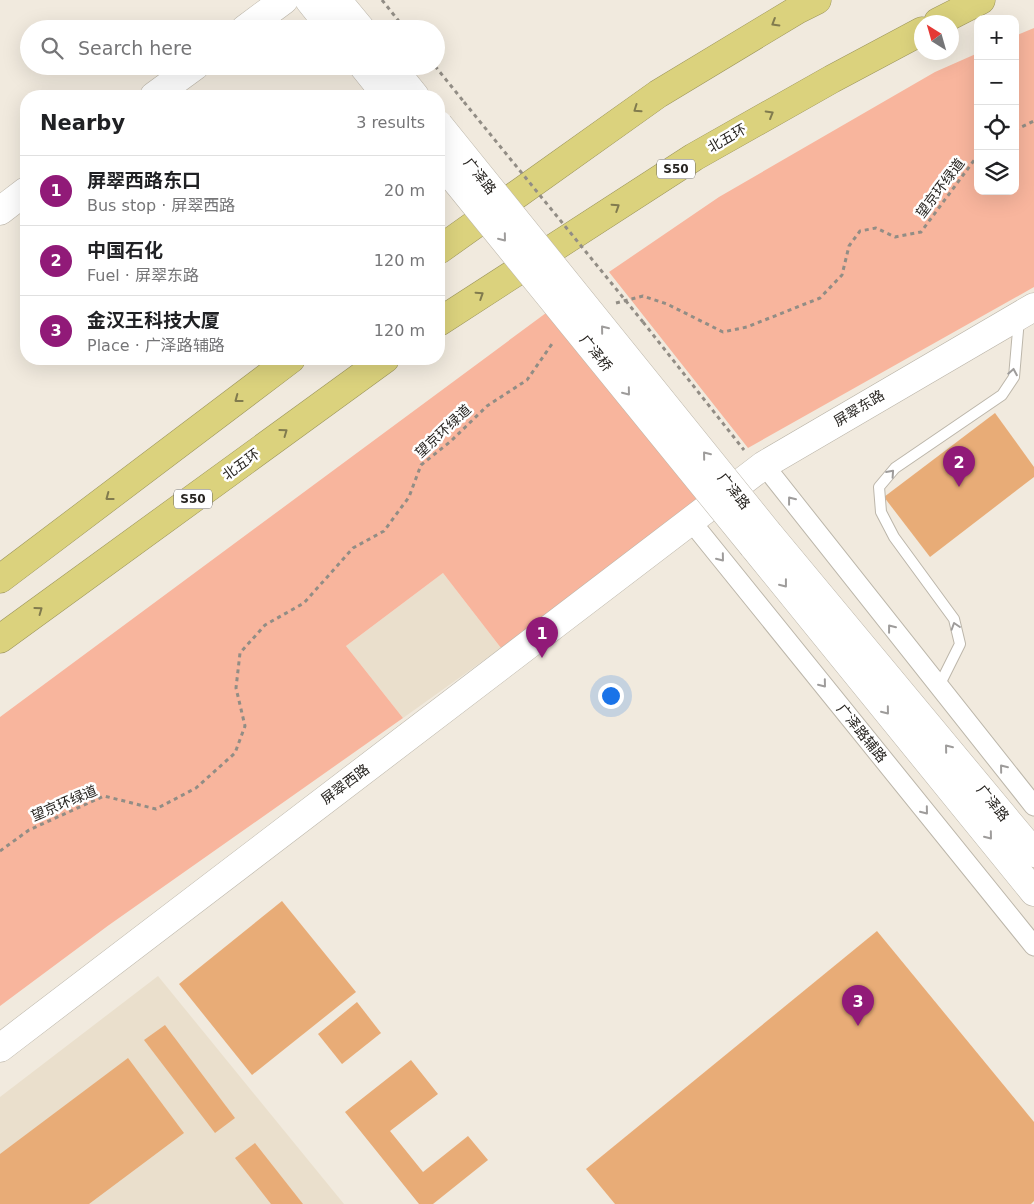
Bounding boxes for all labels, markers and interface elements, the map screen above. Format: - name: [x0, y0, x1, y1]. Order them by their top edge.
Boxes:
- north arrow: [914, 15, 959, 60]
- map controls: [974, 15, 1019, 195]
- button: +: [974, 15, 1019, 60]
- one-way arrow: [771, 17, 780, 27]
- search box: [20, 20, 445, 75]
- icon: search: [38, 34, 66, 62]
- text: Search here: [78, 37, 192, 59]
- button: −: [974, 60, 1019, 105]
- one-way arrow: [633, 103, 642, 112]
- button: locate: [974, 105, 1019, 150]
- one-way arrow: [765, 110, 774, 120]
- text: Nearby: [40, 111, 125, 135]
- text: 3 results: [356, 113, 425, 132]
- street label: 北五环: [705, 121, 749, 155]
- button: layers: [974, 150, 1019, 195]
- street label: 广泽路: [461, 155, 499, 197]
- street label: 望京环绿道: [913, 155, 967, 221]
- road number: S50: [657, 160, 695, 178]
- text: 屏翠西路东口: [87, 169, 201, 191]
- text: 1: [50, 181, 62, 200]
- text: 20 m: [384, 181, 425, 200]
- text: Bus stop · 屏翠西路: [87, 196, 235, 215]
- one-way arrow: [611, 204, 620, 213]
- one-way arrow: [497, 233, 506, 242]
- text: 中国石化: [87, 239, 163, 261]
- text: 2: [50, 251, 62, 270]
- text: 120 m: [374, 251, 425, 270]
- text: Fuel · 屏翠东路: [87, 266, 199, 285]
- one-way arrow: [474, 292, 483, 301]
- text: 金汉王科技大厦: [87, 309, 220, 331]
- text: 3: [50, 321, 62, 340]
- text: 120 m: [374, 321, 425, 340]
- one-way arrow: [601, 326, 609, 335]
- street label: 广泽桥: [577, 332, 615, 374]
- text: Place · 广泽路辅路: [87, 336, 225, 355]
- one-way arrow: [1008, 367, 1018, 376]
- one-way arrow: [622, 386, 631, 395]
- street label: 屏翠东路: [831, 387, 887, 429]
- one-way arrow: [235, 393, 244, 401]
- street label: 望京环绿道: [412, 401, 474, 461]
- one-way arrow: [278, 429, 288, 438]
- street label: 北五环: [219, 445, 263, 483]
- pin: 2: [943, 446, 975, 487]
- one-way arrow: [702, 452, 711, 461]
- one-way arrow: [885, 469, 894, 478]
- street label: 广泽路: [715, 470, 753, 512]
- road number: S50: [174, 489, 212, 508]
- one-way arrow: [106, 491, 115, 499]
- one-way arrow: [788, 497, 796, 506]
- one-way arrow: [715, 552, 724, 561]
- one-way arrow: [778, 579, 787, 588]
- one-way arrow: [34, 607, 43, 616]
- pin: 1: [526, 617, 558, 658]
- one-way arrow: [950, 622, 960, 630]
- one-way arrow: [887, 624, 896, 633]
- one-way arrow: [817, 678, 825, 687]
- your location: [598, 683, 624, 709]
- street label: 广泽路辅路: [834, 701, 890, 765]
- one-way arrow: [880, 705, 888, 714]
- one-way arrow: [944, 744, 953, 753]
- street label: 屏翠西路: [318, 761, 372, 807]
- one-way arrow: [1001, 765, 1009, 774]
- street label: 望京环绿道: [29, 782, 99, 824]
- street label: 广泽路: [974, 782, 1012, 824]
- one-way arrow: [919, 805, 928, 814]
- one-way arrow: [983, 831, 992, 840]
- pin: 3: [842, 985, 874, 1026]

